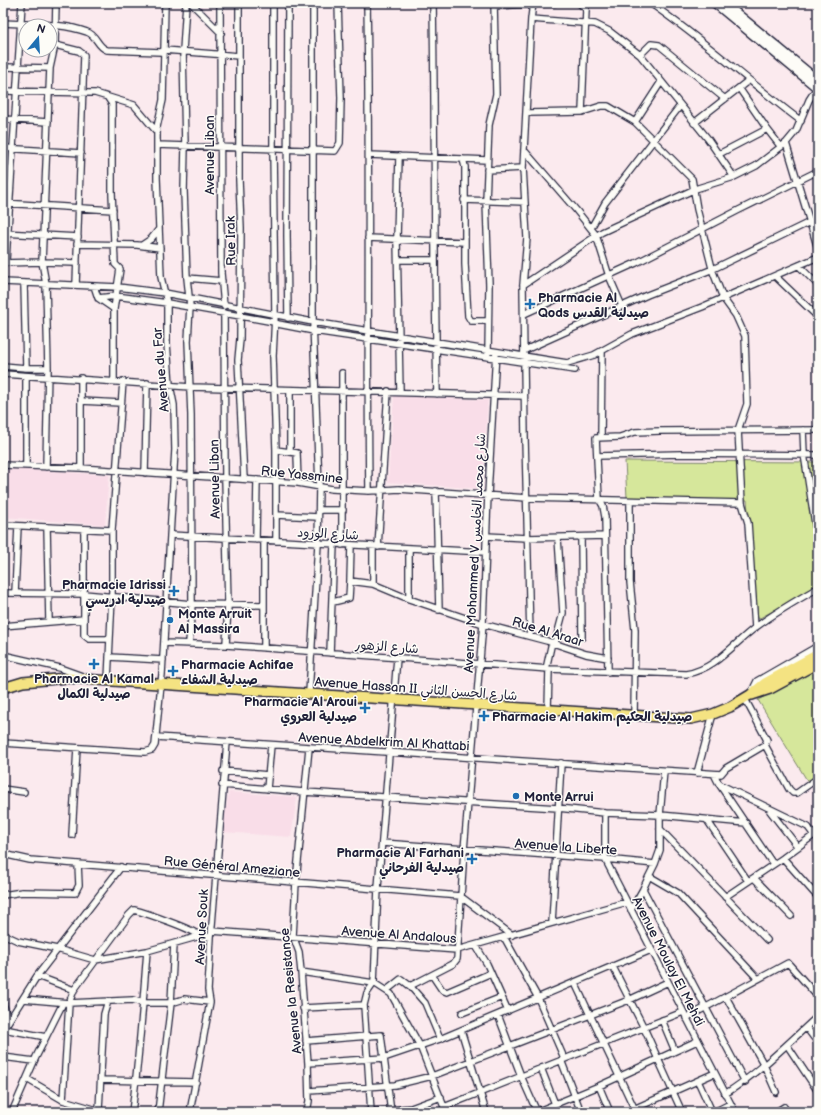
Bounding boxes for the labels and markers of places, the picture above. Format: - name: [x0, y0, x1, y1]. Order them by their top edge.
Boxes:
- place label: Pharmacie Al Qods صيدلية القدس: [538, 290, 649, 321]
- marker: Pharmacie Al Qods صيدلية القدس: [525, 299, 535, 309]
- place label: Pharmacie Idrissi صيدلية ادريسي: [62, 577, 166, 612]
- marker: Pharmacie Idrissi صيدلية ادريسي: [169, 586, 179, 596]
- place label: Monte Arruit Al Massira: [177, 606, 253, 637]
- marker: Monte Arruit Al Massira: [165, 615, 175, 625]
- place label: Pharmacie Achifae صيدلية الشفاء: [181, 657, 294, 688]
- marker: Pharmacie Al Kamal صيدلية الكمال: [89, 659, 99, 669]
- marker: Pharmacie Achifae صيدلية الشفاء: [168, 666, 178, 676]
- place label: Pharmacie Al Kamal صيدلية الكمال: [34, 671, 154, 702]
- place label: Pharmacie Al Aroui صيدلية العروي: [244, 694, 357, 727]
- marker: Pharmacie Al Aroui صيدلية العروي: [360, 703, 370, 713]
- place label: Pharmacie Al Hakim صيدلية الحكيم: [492, 709, 692, 727]
- marker: Pharmacie Al Hakim صيدلية الحكيم: [479, 711, 489, 721]
- place label: Monte Arrui: [524, 789, 594, 805]
- marker: Monte Arrui: [511, 791, 521, 801]
- place label: Pharmacie Al Farhani صيدلية الفرحاني: [336, 845, 464, 880]
- marker: Pharmacie Al Farhani صيدلية الفرحاني: [467, 854, 477, 864]

